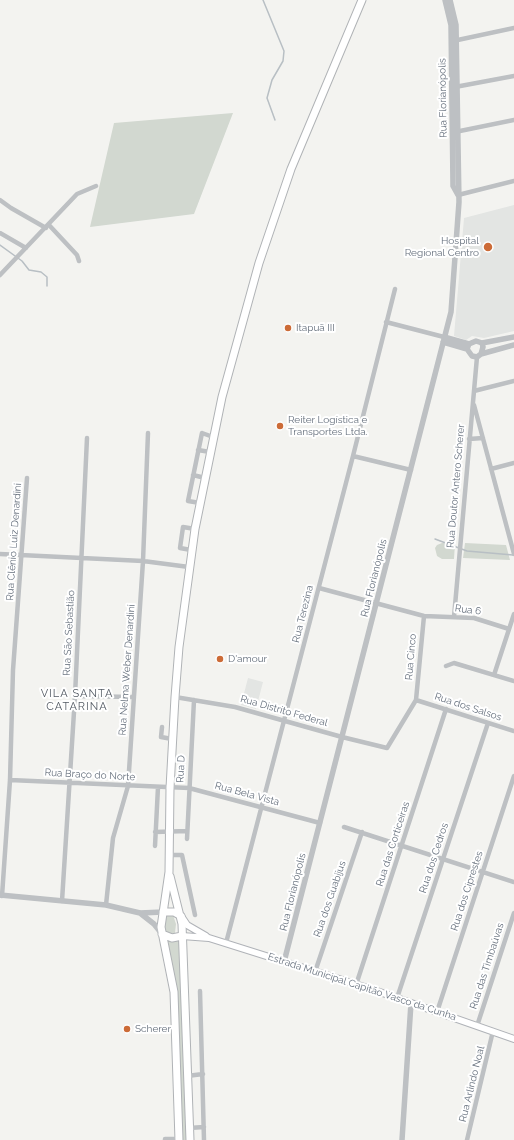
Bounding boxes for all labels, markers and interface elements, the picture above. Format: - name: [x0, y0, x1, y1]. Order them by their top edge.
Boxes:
- street label: Rua Florianópolis: [436, 58, 450, 138]
- place label: Hospital Regional Centro: [405, 235, 479, 258]
- marker: Hospital Regional Centro: [482, 241, 494, 253]
- place label: Itapuã III: [296, 322, 335, 334]
- marker: Itapuã III: [283, 323, 293, 333]
- place label: Reiter Logística e Transportes Ltda.: [288, 414, 368, 438]
- marker: Reiter Logística e Transportes Ltda.: [275, 421, 285, 431]
- street label: Rua Doutor Antero Scherer: [445, 424, 467, 548]
- street label: Rua Clênio Luiz Denardini: [4, 483, 24, 601]
- street label: Rua Florianópolis: [359, 538, 389, 618]
- street label: Rua Terezina: [290, 584, 316, 644]
- street label: Rua São Sebastião: [61, 590, 77, 676]
- street label: Rua 6: [454, 602, 482, 618]
- street label: Rua Nelma Weber Denardini: [116, 604, 138, 736]
- street label: Rua Cinco: [403, 633, 419, 681]
- place label: D'amour: [228, 653, 267, 665]
- marker: D'amour: [215, 654, 225, 664]
- district label: VILA SANTA CATARINA: [41, 687, 113, 713]
- street label: Rua dos Salsos: [433, 691, 503, 723]
- street label: Rua Distrito Federal: [239, 693, 329, 729]
- street label: Rua D: [174, 755, 188, 783]
- street label: Rua Braço do Norte: [44, 767, 136, 783]
- street label: Rua Bela Vista: [213, 780, 281, 808]
- street label: Rua das Corticeiras: [374, 800, 412, 888]
- street label: Rua dos Cedros: [417, 821, 451, 895]
- street label: Rua dos Ciprestes: [448, 850, 486, 932]
- street label: Rua Florianópolis: [278, 852, 308, 932]
- street label: Rua dos Guabijus: [311, 859, 349, 939]
- street label: Rua das Timbaúvas: [467, 921, 507, 1011]
- street label: Estrada Municipal Capitão Vasco da Cunha: [266, 951, 458, 1023]
- place label: Scherer: [135, 1023, 171, 1035]
- marker: Scherer: [122, 1024, 132, 1034]
- street label: Rua Arlindo Noal: [457, 1045, 487, 1123]

